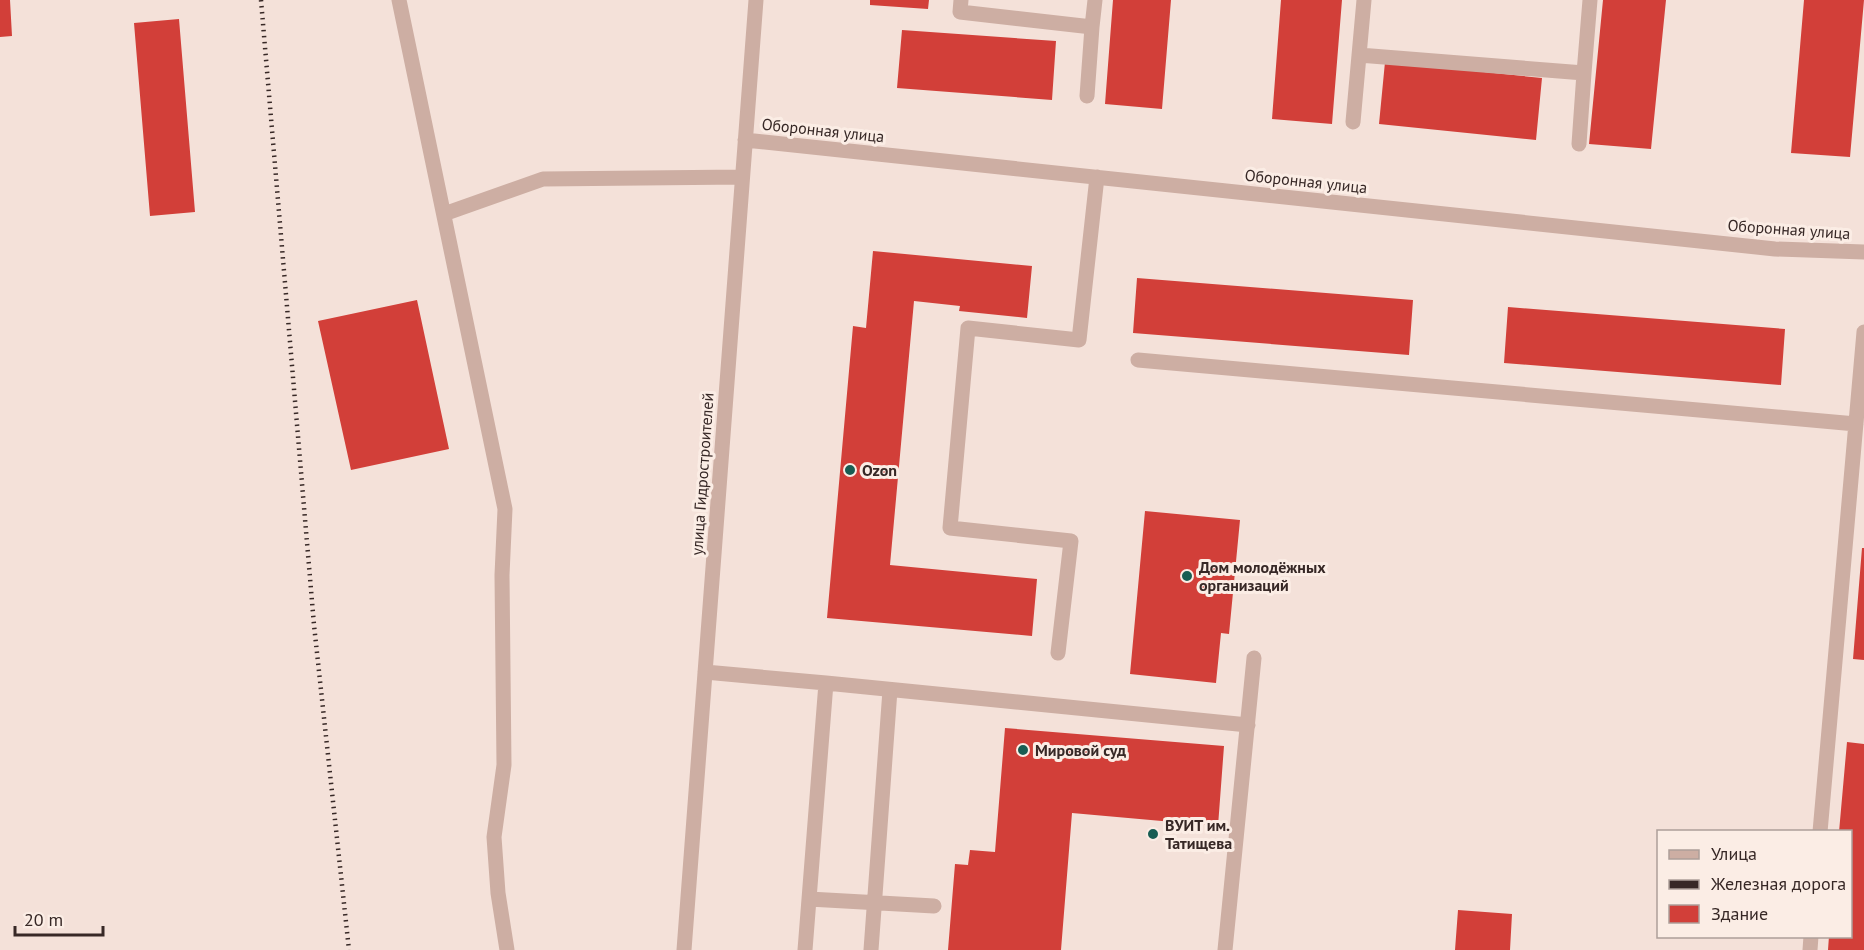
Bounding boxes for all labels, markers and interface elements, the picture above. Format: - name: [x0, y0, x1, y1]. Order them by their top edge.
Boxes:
- street label: Оборонная улица: [761, 114, 885, 146]
- street label: Оборонная улица: [1244, 165, 1368, 197]
- street label: Оборонная улица: [1727, 215, 1851, 243]
- street label: улица Гидростроителей: [686, 392, 718, 556]
- place label: Ozon: [862, 460, 897, 480]
- marker: Ozon: [843, 463, 857, 477]
- place label: Дом молодёжных организаций: [1199, 557, 1326, 595]
- marker: Дом молодёжных организаций: [1180, 569, 1194, 583]
- place label: Мировой суд: [1035, 740, 1126, 760]
- marker: Мировой суд: [1016, 743, 1030, 757]
- place label: ВУИТ им. Татищева: [1165, 815, 1232, 853]
- marker: ВУИТ им. Татищева: [1146, 827, 1160, 841]
- legend: [1657, 830, 1852, 938]
- text: Улица: [1711, 842, 1757, 865]
- text: Железная дорога: [1710, 872, 1846, 895]
- scale bar: [15, 899, 104, 937]
- text: Здание: [1711, 902, 1768, 925]
- text: 20 m: [24, 908, 63, 931]

